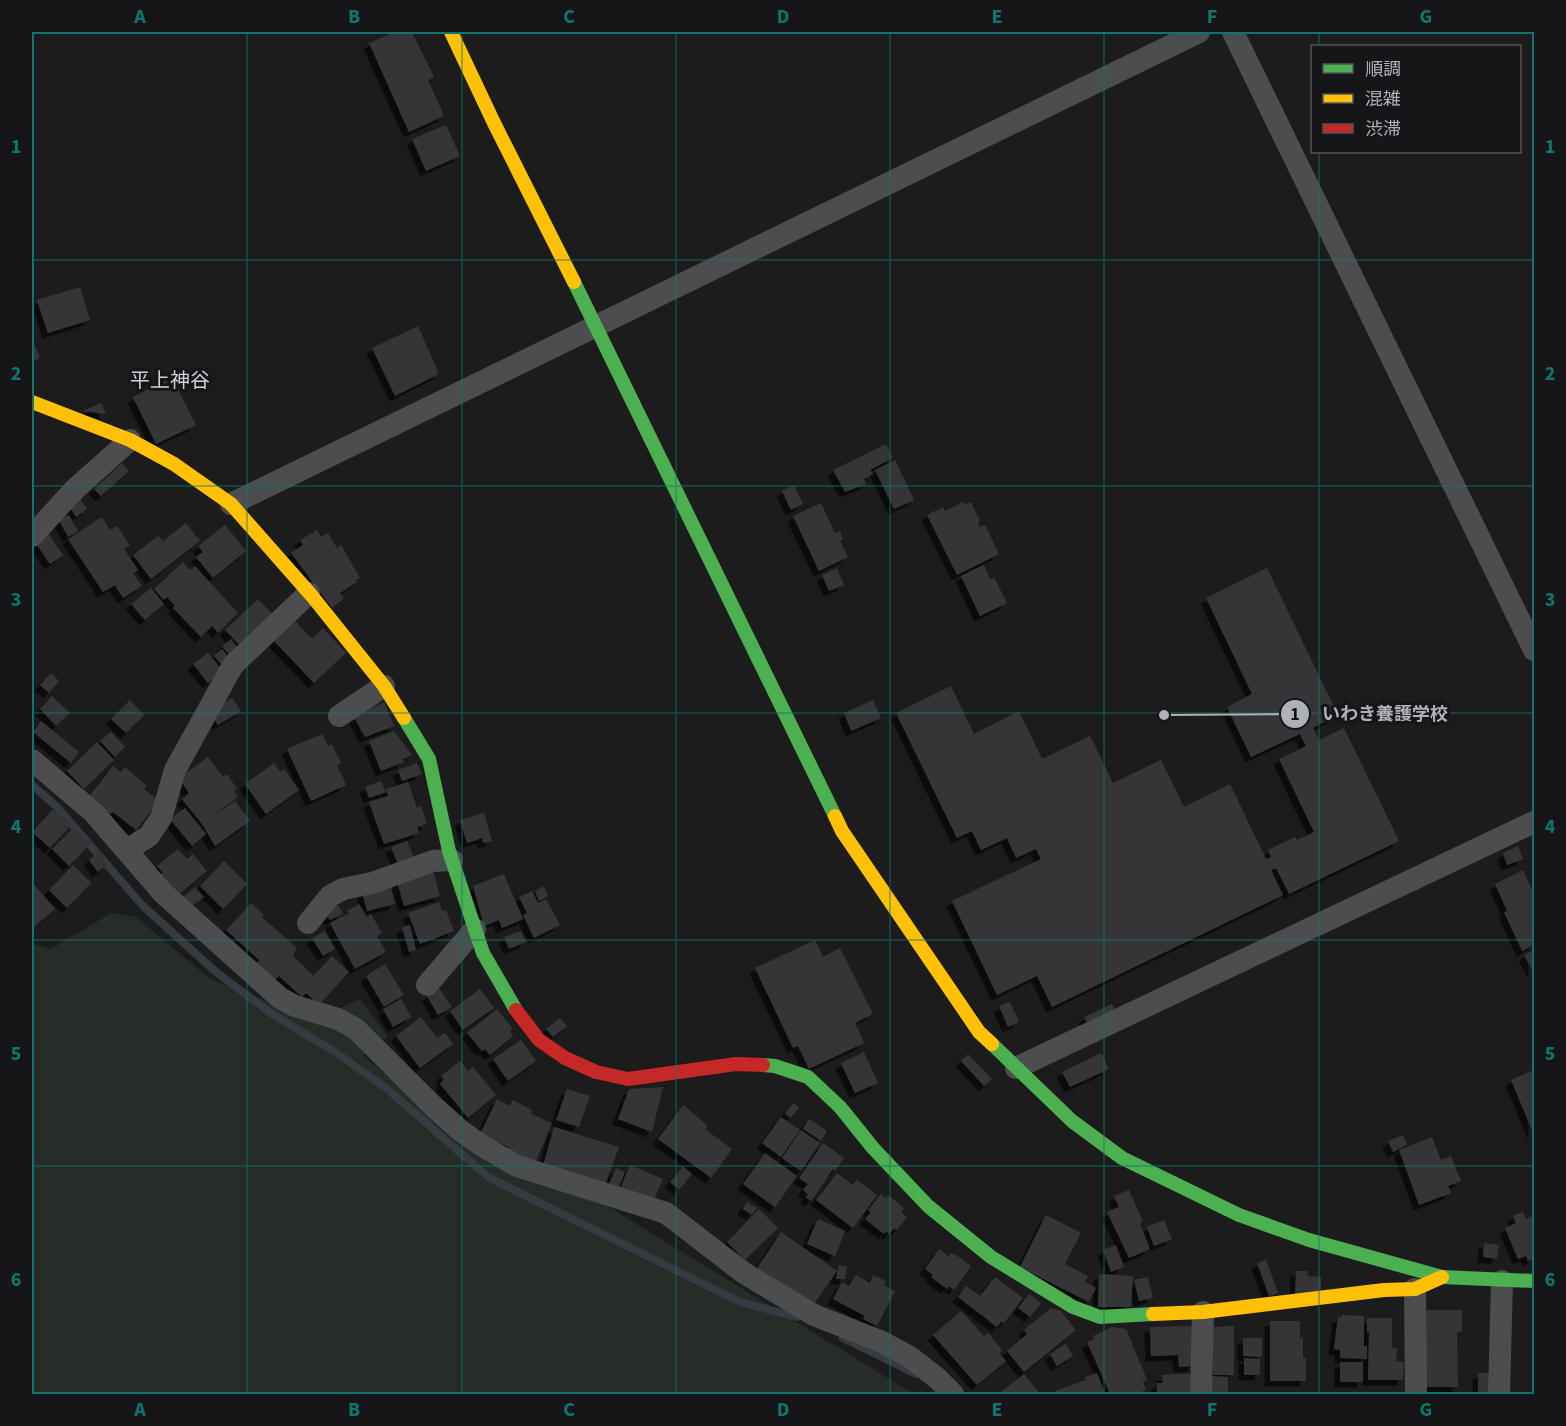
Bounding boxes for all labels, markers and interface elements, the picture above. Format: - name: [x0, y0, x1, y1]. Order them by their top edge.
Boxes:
- text: A: [133, 3, 146, 31]
- text: B: [348, 3, 360, 31]
- text: C: [563, 3, 575, 31]
- text: D: [777, 3, 789, 31]
- text: E: [992, 3, 1002, 31]
- text: F: [1207, 3, 1217, 31]
- text: G: [1420, 3, 1432, 31]
- legend: [1311, 45, 1521, 153]
- text: 順調: [1365, 57, 1401, 82]
- text: 混雑: [1365, 87, 1401, 112]
- text: 渋滞: [1365, 117, 1401, 142]
- text: 1: [11, 133, 21, 161]
- text: 1: [1545, 133, 1555, 161]
- text: 2: [11, 360, 21, 388]
- text: 2: [1545, 360, 1555, 388]
- district label: 平上神谷: [130, 367, 210, 395]
- text: 3: [11, 586, 21, 614]
- text: 3: [1545, 586, 1555, 614]
- callout: いわき養護学校: [1280, 696, 1460, 732]
- text: 1: [1290, 702, 1300, 727]
- text: いわき養護学校: [1322, 702, 1448, 727]
- text: 4: [11, 813, 22, 841]
- text: 4: [1545, 813, 1556, 841]
- text: 5: [11, 1040, 21, 1068]
- text: 5: [1545, 1040, 1555, 1068]
- text: 6: [11, 1266, 21, 1294]
- text: 6: [1545, 1266, 1555, 1294]
- text: A: [133, 1396, 146, 1424]
- text: B: [348, 1396, 360, 1424]
- text: C: [563, 1396, 575, 1424]
- text: D: [777, 1396, 789, 1424]
- text: E: [992, 1396, 1002, 1424]
- text: F: [1207, 1396, 1217, 1424]
- text: G: [1420, 1396, 1432, 1424]

